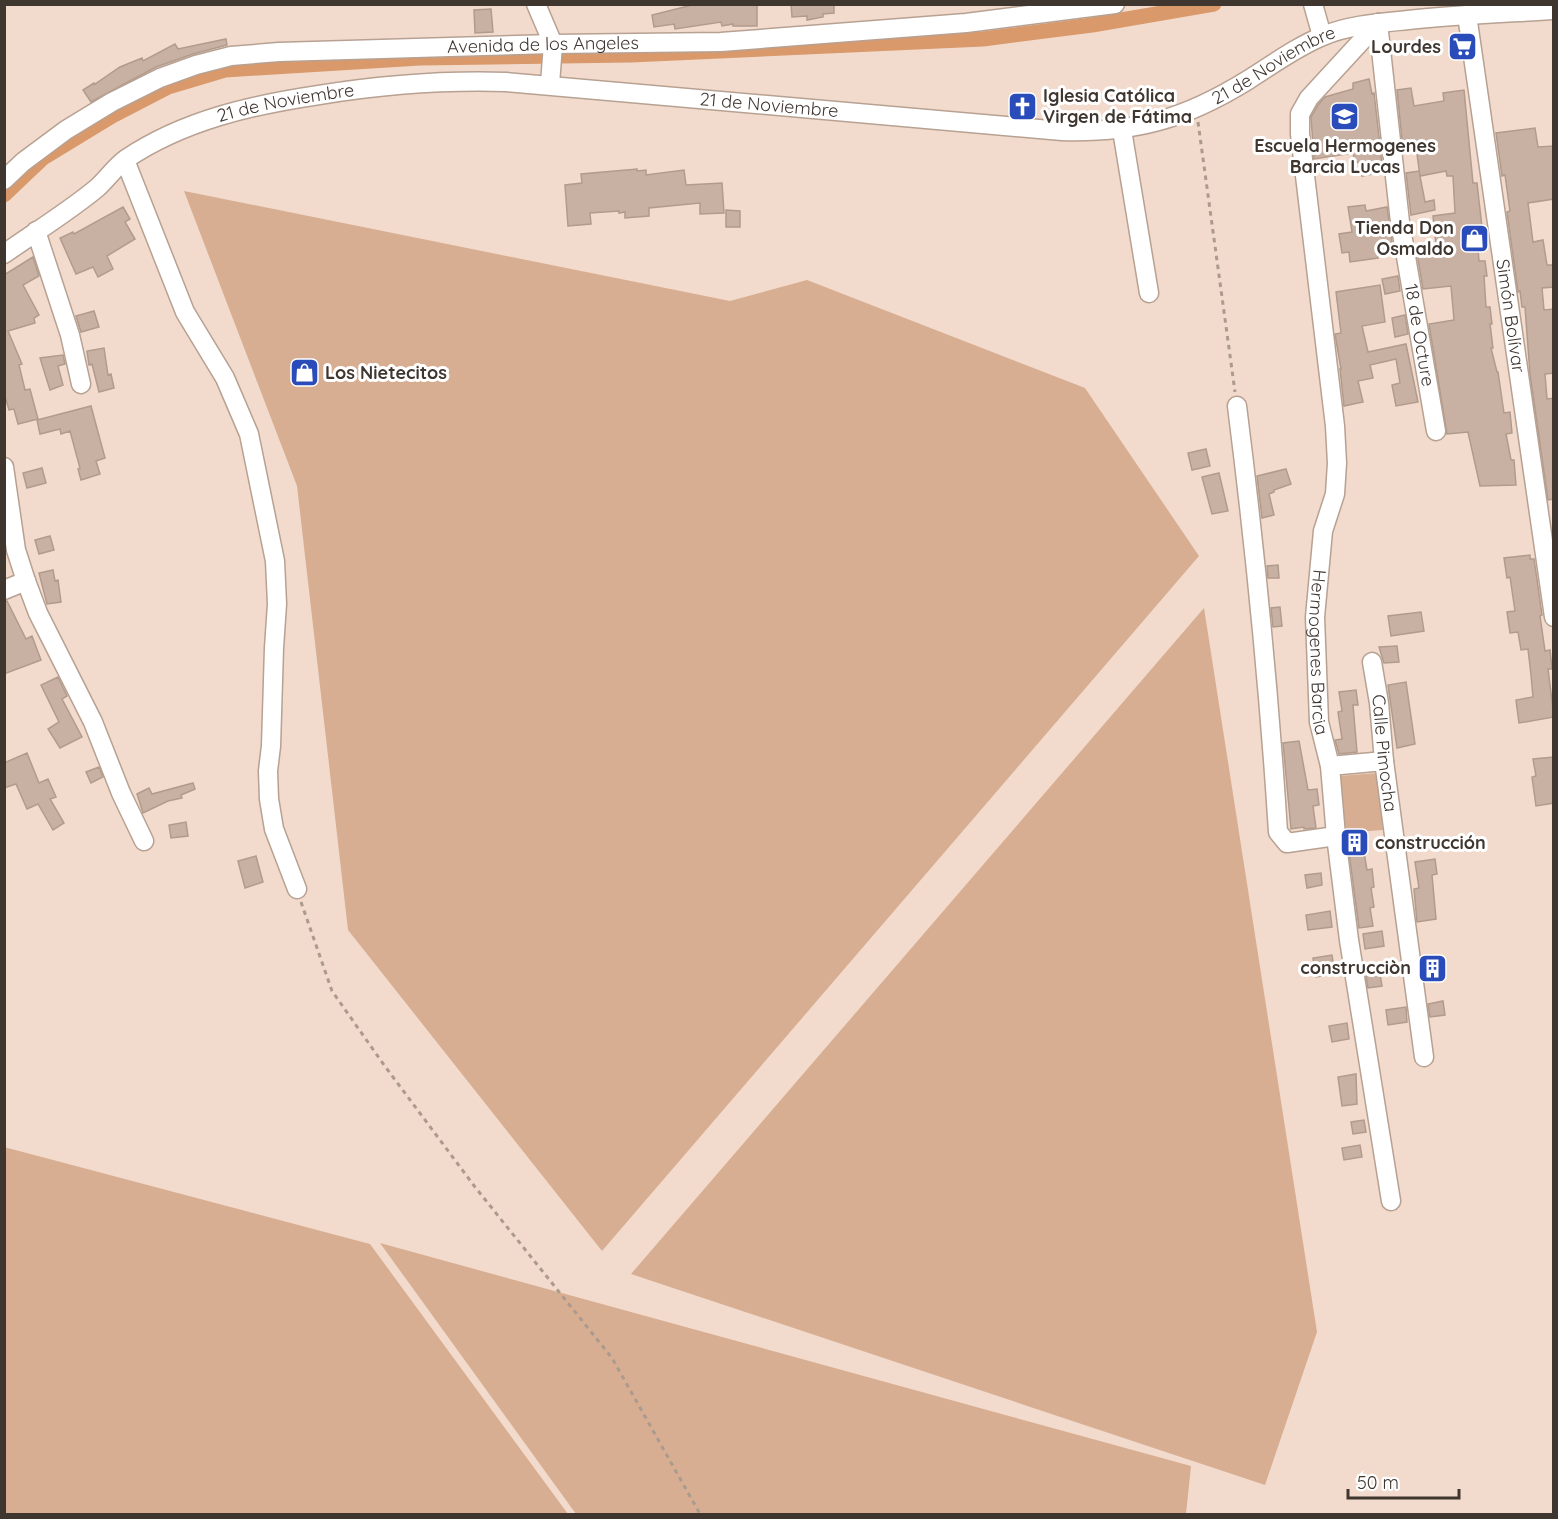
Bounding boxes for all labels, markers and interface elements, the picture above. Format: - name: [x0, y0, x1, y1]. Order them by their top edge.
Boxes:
- street label: 21 de Noviembre: [1208, 20, 1338, 109]
- street label: Avenida de los Angeles: [447, 31, 639, 58]
- supermarket icon: Lourdes: [1446, 31, 1478, 63]
- place label: Lourdes: [1371, 35, 1441, 58]
- street label: 21 de Noviembre: [214, 78, 356, 127]
- place label: Iglesia Católica Virgen de Fátima: [1043, 84, 1192, 128]
- street label: 21 de Noviembre: [699, 87, 839, 122]
- church icon: Iglesia Católica Virgen de Fátima: [1006, 90, 1038, 122]
- school or university icon: Escuela Hermogenes Barcia Lucas: [1329, 101, 1361, 133]
- place label: Escuela Hermogenes Barcia Lucas: [1254, 134, 1436, 178]
- place label: Tienda Don Osmaldo: [1355, 216, 1454, 260]
- shop icon: Tienda Don Osmaldo: [1459, 222, 1491, 254]
- street label: Simón Bolívar: [1491, 257, 1531, 374]
- street label: 18 de Octure: [1400, 282, 1440, 388]
- shop icon: Los Nietecitos: [288, 357, 320, 389]
- place label: Los Nietecitos: [325, 361, 447, 384]
- street label: Hermogenes Barcia: [1304, 569, 1334, 737]
- street label: Calle Pimocha: [1367, 692, 1403, 813]
- building icon: construcción: [1338, 827, 1370, 859]
- place label: construcción: [1375, 831, 1486, 854]
- building icon: construcciòn: [1416, 952, 1448, 984]
- place label: construcciòn: [1300, 956, 1411, 979]
- scale bar: [1348, 1462, 1459, 1500]
- text: 50 m: [1357, 1471, 1399, 1494]

